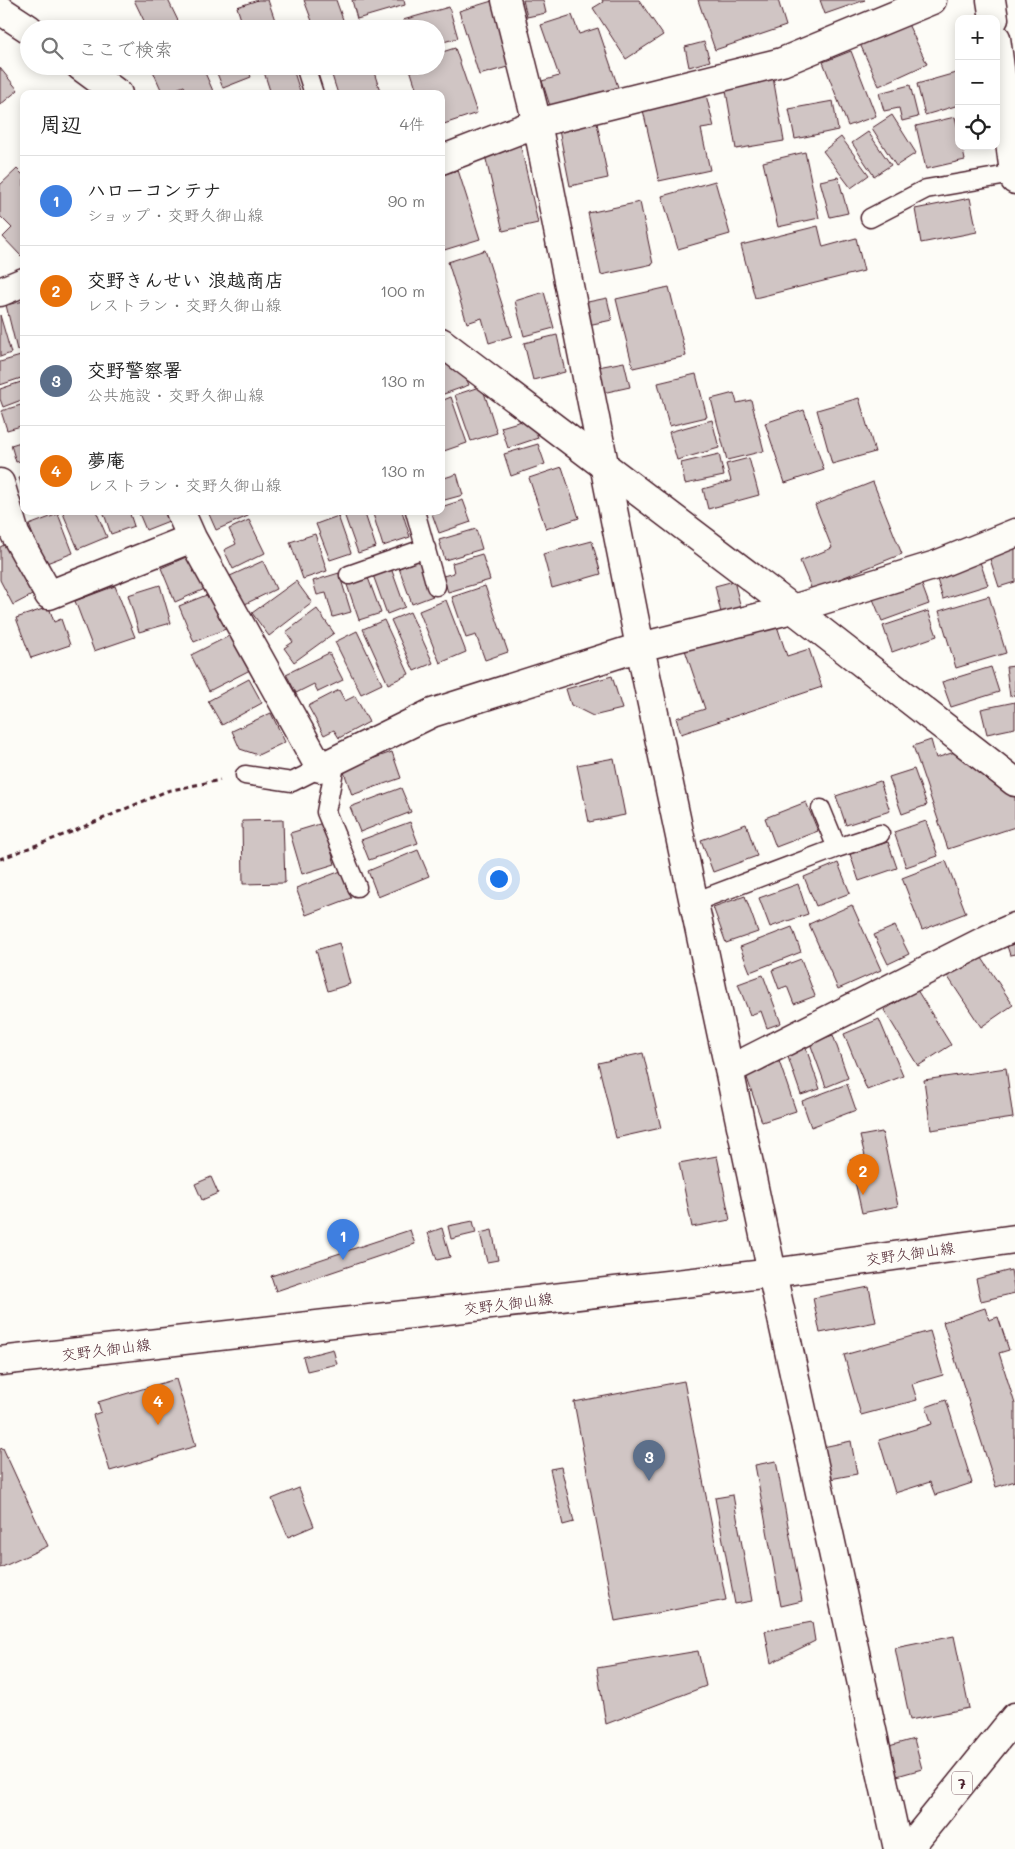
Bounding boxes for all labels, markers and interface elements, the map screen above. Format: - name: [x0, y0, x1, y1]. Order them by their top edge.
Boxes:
- map controls: [955, 15, 1000, 150]
- button: +: [955, 15, 1000, 60]
- search box: [20, 20, 445, 75]
- icon: search: [38, 34, 66, 62]
- text: ここで検索: [78, 36, 173, 61]
- button: −: [955, 60, 1000, 105]
- button: locate: [955, 105, 1000, 150]
- text: 周辺: [40, 110, 82, 137]
- text: 4件: [400, 113, 425, 134]
- text: ハローコンテナ: [87, 177, 222, 202]
- text: 1: [52, 190, 60, 211]
- text: 90 m: [388, 190, 425, 211]
- text: ショップ · 交野久御山線: [87, 204, 264, 225]
- text: 交野きんせい 浪越商店: [87, 267, 284, 292]
- text: 2: [52, 280, 60, 301]
- text: 100 m: [380, 280, 425, 301]
- text: レストラン · 交野久御山線: [87, 294, 282, 315]
- text: 交野警察署: [87, 357, 182, 382]
- text: 3: [51, 370, 61, 391]
- text: 130 m: [381, 370, 425, 391]
- text: 公共施設 · 交野久御山線: [87, 384, 264, 405]
- text: 夢庵: [87, 447, 125, 472]
- text: 4: [51, 460, 61, 481]
- text: 130 m: [381, 460, 425, 481]
- text: レストラン · 交野久御山線: [87, 474, 282, 495]
- your location: [486, 866, 512, 892]
- pin: 2: [847, 1154, 879, 1195]
- pin: 1: [327, 1219, 359, 1260]
- street label: 交野久御山線: [864, 1237, 956, 1269]
- street label: 交野久御山線: [462, 1288, 554, 1318]
- street label: 交野久御山線: [60, 1334, 152, 1364]
- pin: 4: [142, 1384, 174, 1425]
- pin: 3: [633, 1440, 665, 1481]
- road number: 7: [952, 1772, 972, 1795]

